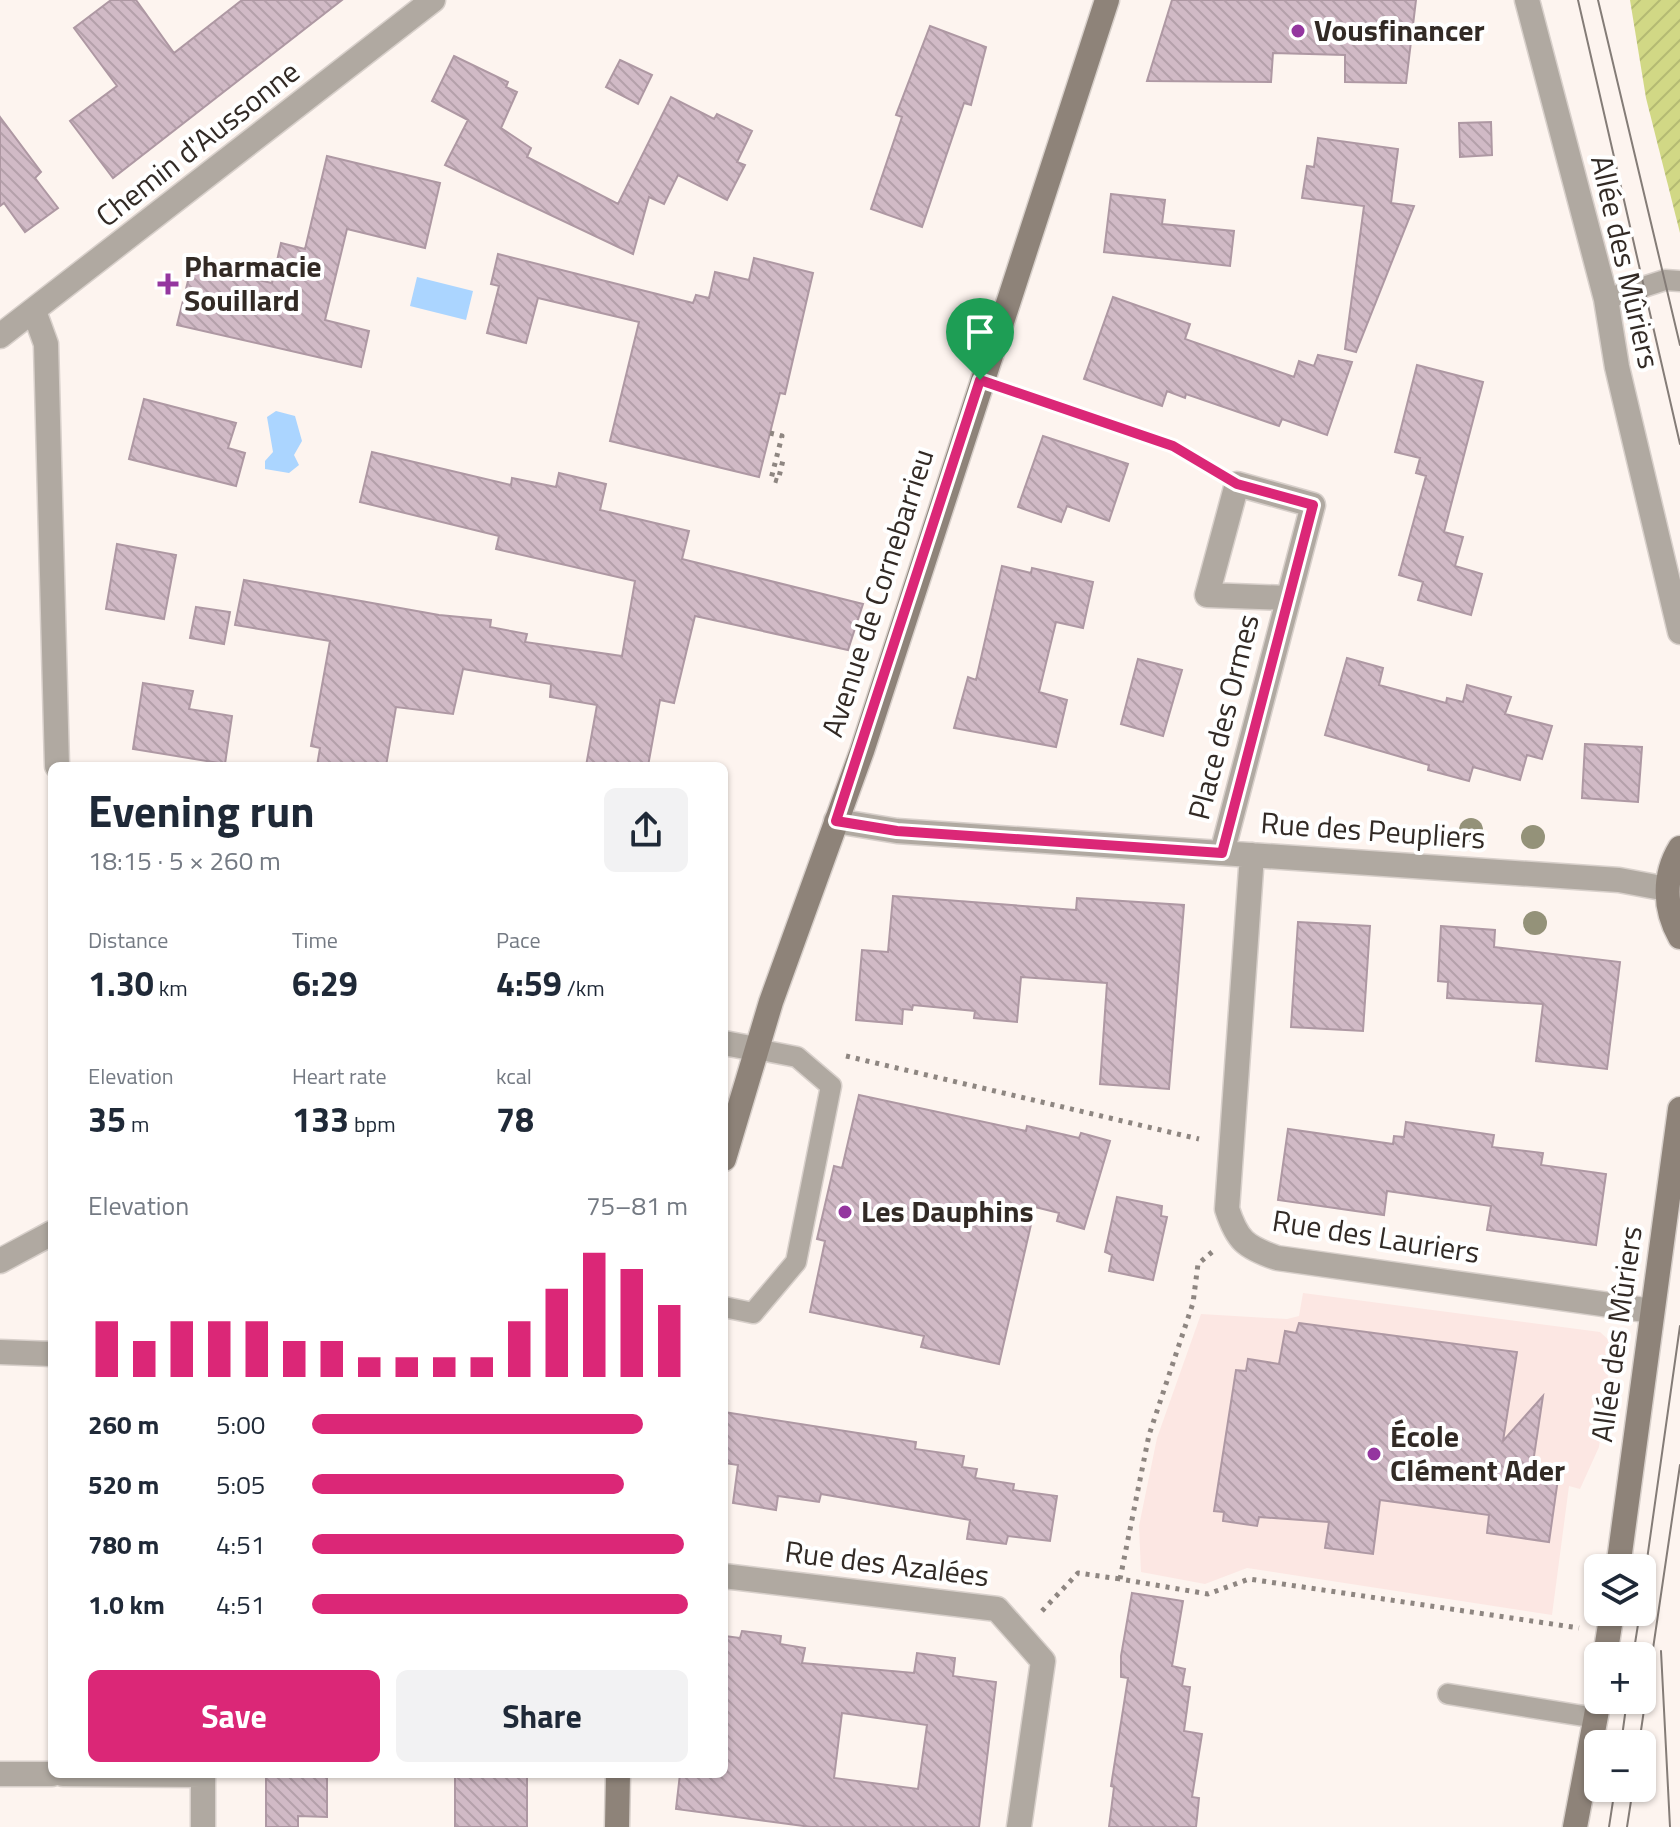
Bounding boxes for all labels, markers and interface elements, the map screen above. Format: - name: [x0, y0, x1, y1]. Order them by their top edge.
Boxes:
- place label: Vousfinancer: [1314, 7, 1485, 53]
- marker: Vousfinancer: [1289, 22, 1307, 40]
- street label: Chemin d'Aussonne: [86, 49, 309, 238]
- street label: Allée des Mûriers: [1579, 151, 1673, 373]
- place label: Pharmacie Souillard: [184, 243, 322, 323]
- marker: Pharmacie Souillard: [159, 275, 177, 293]
- pin: [946, 298, 1014, 380]
- icon: arrive: [958, 310, 1002, 354]
- street label: Avenue de Cornebarrieu: [809, 443, 945, 743]
- street label: Place des Ormes: [1175, 609, 1271, 824]
- text: Evening run: [88, 777, 315, 844]
- button: share: [604, 788, 688, 872]
- street label: Rue des Peupliers: [1259, 799, 1487, 861]
- text: 18:15 · 5 × 260 m: [88, 841, 281, 880]
- text: Distance: [88, 923, 168, 957]
- text: Time: [292, 923, 338, 957]
- text: Pace: [496, 923, 541, 957]
- text: 1.30: [88, 957, 154, 1009]
- text: 6:29: [292, 957, 358, 1009]
- text: 4:59: [496, 957, 562, 1009]
- text: km: [154, 971, 188, 1005]
- text: /km: [562, 971, 605, 1005]
- text: Elevation: [88, 1059, 174, 1093]
- text: Heart rate: [292, 1059, 387, 1093]
- text: kcal: [496, 1059, 532, 1093]
- text: 35: [88, 1093, 126, 1145]
- text: 133: [292, 1093, 349, 1145]
- text: 78: [496, 1093, 534, 1145]
- text: m: [126, 1107, 149, 1141]
- text: bpm: [349, 1107, 396, 1141]
- text: Elevation: [88, 1186, 189, 1225]
- text: 75–81 m: [586, 1186, 688, 1225]
- place label: Les Dauphins: [861, 1188, 1034, 1234]
- street label: Rue des Lauriers: [1269, 1197, 1483, 1275]
- marker: Les Dauphins: [836, 1203, 854, 1221]
- street label: Allée des Mûriers: [1578, 1223, 1654, 1445]
- text: 260 m: [88, 1405, 159, 1444]
- text: 5:00: [216, 1405, 265, 1444]
- place label: École Clément Ader: [1390, 1413, 1565, 1493]
- marker: École Clément Ader: [1365, 1445, 1383, 1463]
- text: 520 m: [88, 1465, 159, 1504]
- text: 5:05: [216, 1465, 265, 1504]
- text: 780 m: [88, 1525, 159, 1564]
- text: 4:51: [216, 1525, 265, 1564]
- street label: Rue des Azalées: [782, 1528, 992, 1598]
- map controls: [1584, 1554, 1656, 1802]
- button: layers: [1584, 1554, 1656, 1626]
- text: 1.0 km: [88, 1585, 165, 1624]
- text: 4:51: [216, 1585, 265, 1624]
- button: +: [1584, 1642, 1656, 1714]
- button: Save: [88, 1670, 380, 1762]
- button: Share: [396, 1670, 688, 1762]
- button: −: [1584, 1730, 1656, 1802]

